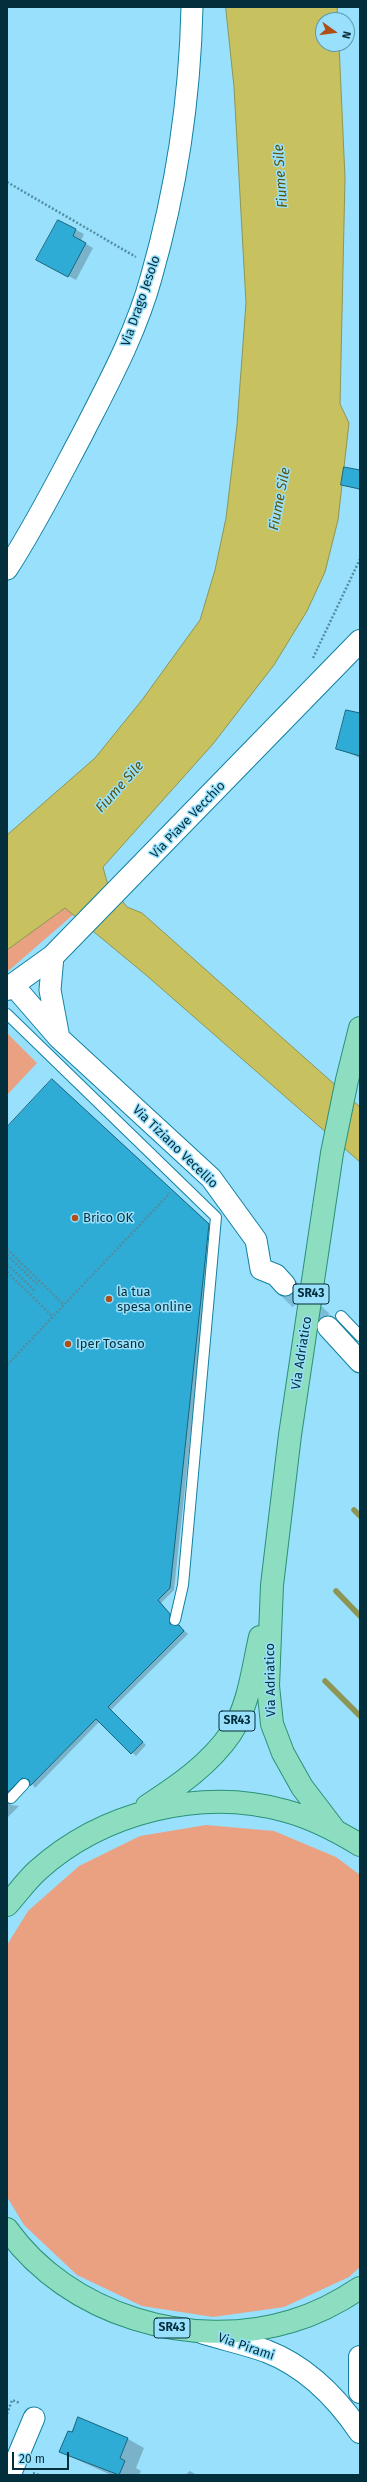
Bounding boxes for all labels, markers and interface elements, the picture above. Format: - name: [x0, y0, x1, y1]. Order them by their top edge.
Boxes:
- north arrow: [315, 12, 355, 52]
- text: N: [339, 30, 353, 40]
- water label: Fiume Sile: [270, 144, 292, 208]
- street label: Via Drago Jesolo: [118, 254, 164, 348]
- water label: Fiume Sile: [266, 466, 294, 532]
- water label: Fiume Sile: [92, 758, 148, 816]
- street label: Via Piave Vecchio: [147, 778, 229, 862]
- street label: Via Tiziano Vecellio: [129, 1102, 221, 1192]
- place label: Brico OK: [83, 1210, 133, 1226]
- marker: Brico OK: [70, 1213, 80, 1223]
- place label: la tua spesa online: [117, 1284, 192, 1315]
- road number: SR43: [293, 1284, 329, 1304]
- marker: la tua spesa online: [104, 1294, 114, 1304]
- street label: Via Adriatico: [288, 1315, 316, 1391]
- place label: Iper Tosano: [76, 1336, 145, 1352]
- marker: Iper Tosano: [63, 1339, 73, 1349]
- street label: Via Adriatico: [263, 1643, 279, 1717]
- road number: SR43: [219, 1711, 255, 1731]
- road number: SR43: [154, 2318, 190, 2338]
- street label: Via Pirami: [216, 2330, 276, 2364]
- scale bar: [14, 2444, 71, 2470]
- text: 20 m: [19, 2452, 45, 2466]

